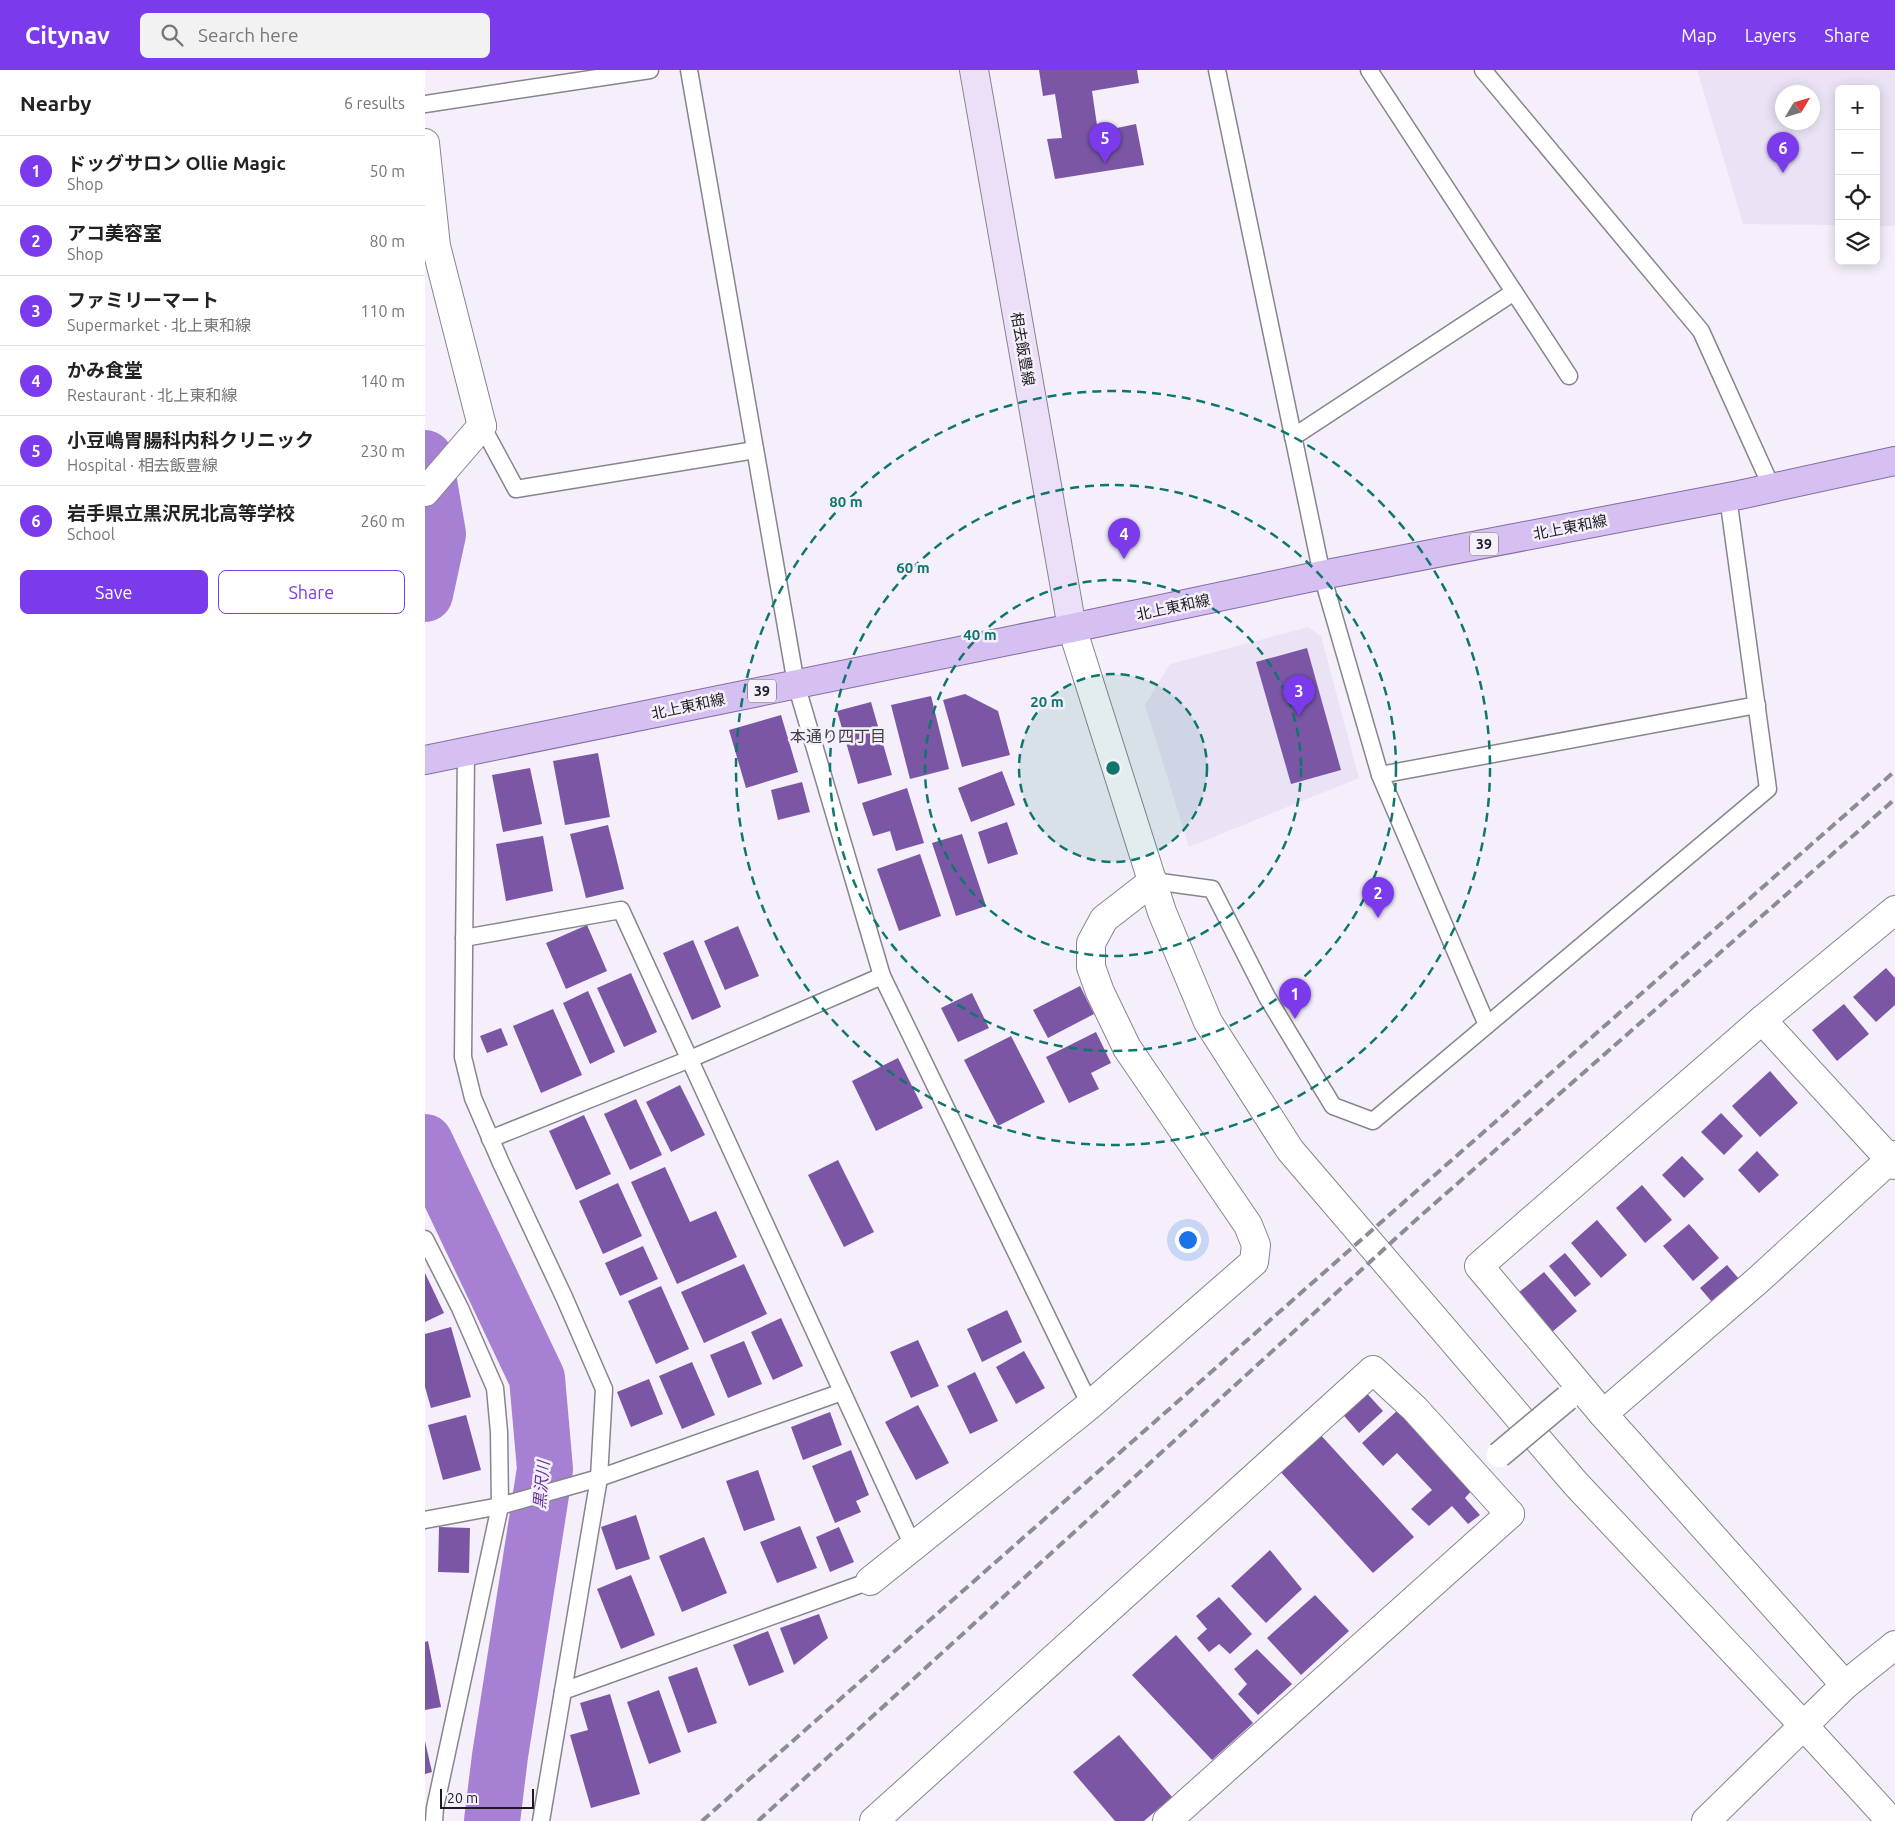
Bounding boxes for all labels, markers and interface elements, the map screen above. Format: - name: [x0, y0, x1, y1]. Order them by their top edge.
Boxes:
- search box: [140, 13, 490, 58]
- icon: search: [158, 21, 186, 49]
- text: Citynav: [25, 22, 110, 49]
- text: Search here: [198, 24, 298, 46]
- text: Map: [1681, 25, 1717, 45]
- text: Layers: [1745, 25, 1796, 45]
- text: Share: [1824, 25, 1870, 45]
- north arrow: [1775, 85, 1820, 130]
- map controls: [1835, 85, 1880, 265]
- button: +: [1835, 85, 1880, 130]
- text: Nearby: [20, 91, 91, 115]
- text: 6 results: [344, 94, 405, 112]
- pin: 5: [1089, 122, 1121, 163]
- button: −: [1835, 130, 1880, 175]
- pin: 6: [1767, 132, 1799, 173]
- text: ドッグサロン Ollie Magic: [67, 152, 286, 174]
- text: 1: [31, 162, 41, 180]
- text: 50 m: [369, 162, 405, 180]
- text: Shop: [67, 175, 103, 193]
- button: locate: [1835, 175, 1880, 220]
- button: layers: [1835, 220, 1880, 265]
- text: アコ美容室: [67, 222, 162, 244]
- text: 2: [31, 232, 41, 250]
- text: 80 m: [369, 232, 405, 250]
- text: Shop: [67, 245, 103, 263]
- text: ファミリーマート: [67, 289, 219, 311]
- text: 3: [31, 302, 41, 320]
- text: 110 m: [360, 302, 405, 320]
- street label: 相去飯豊線: [1008, 311, 1038, 387]
- text: Supermarket · 北上東和線: [67, 316, 251, 334]
- text: かみ食堂: [67, 359, 143, 381]
- text: 4: [31, 372, 41, 390]
- text: 140 m: [360, 372, 405, 390]
- text: Restaurant · 北上東和線: [67, 386, 237, 404]
- text: 小豆嶋胃腸科内科クリニック: [67, 429, 314, 451]
- text: 5: [31, 442, 41, 460]
- text: 230 m: [360, 442, 405, 460]
- text: Hospital · 相去飯豊線: [67, 456, 218, 474]
- text: 80 m: [829, 493, 863, 510]
- text: 岩手県立黒沢尻北高等学校: [67, 502, 295, 524]
- street label: 北上東和線: [1532, 511, 1608, 543]
- text: 6: [31, 512, 41, 530]
- text: 260 m: [360, 512, 405, 530]
- pin: 4: [1108, 518, 1140, 559]
- text: School: [67, 525, 115, 543]
- road number: 39: [1470, 532, 1498, 556]
- text: 60 m: [896, 559, 930, 576]
- button: Save: [20, 570, 208, 614]
- button: Share: [218, 570, 405, 614]
- street label: 北上東和線: [1135, 591, 1211, 623]
- text: 40 m: [963, 626, 997, 643]
- pin: 3: [1283, 675, 1315, 716]
- road number: 39: [748, 680, 776, 702]
- street label: 北上東和線: [650, 690, 726, 722]
- text: 20 m: [1030, 693, 1064, 710]
- district label: 本通り四丁目: [790, 727, 886, 745]
- centre of rings: [1104, 759, 1122, 777]
- pin: 2: [1362, 877, 1394, 918]
- pin: 1: [1279, 978, 1311, 1019]
- your location: [1175, 1227, 1201, 1253]
- water label: 黒沢川: [530, 1458, 552, 1510]
- scale bar: [440, 1786, 534, 1809]
- text: 20 m: [447, 1790, 478, 1806]

